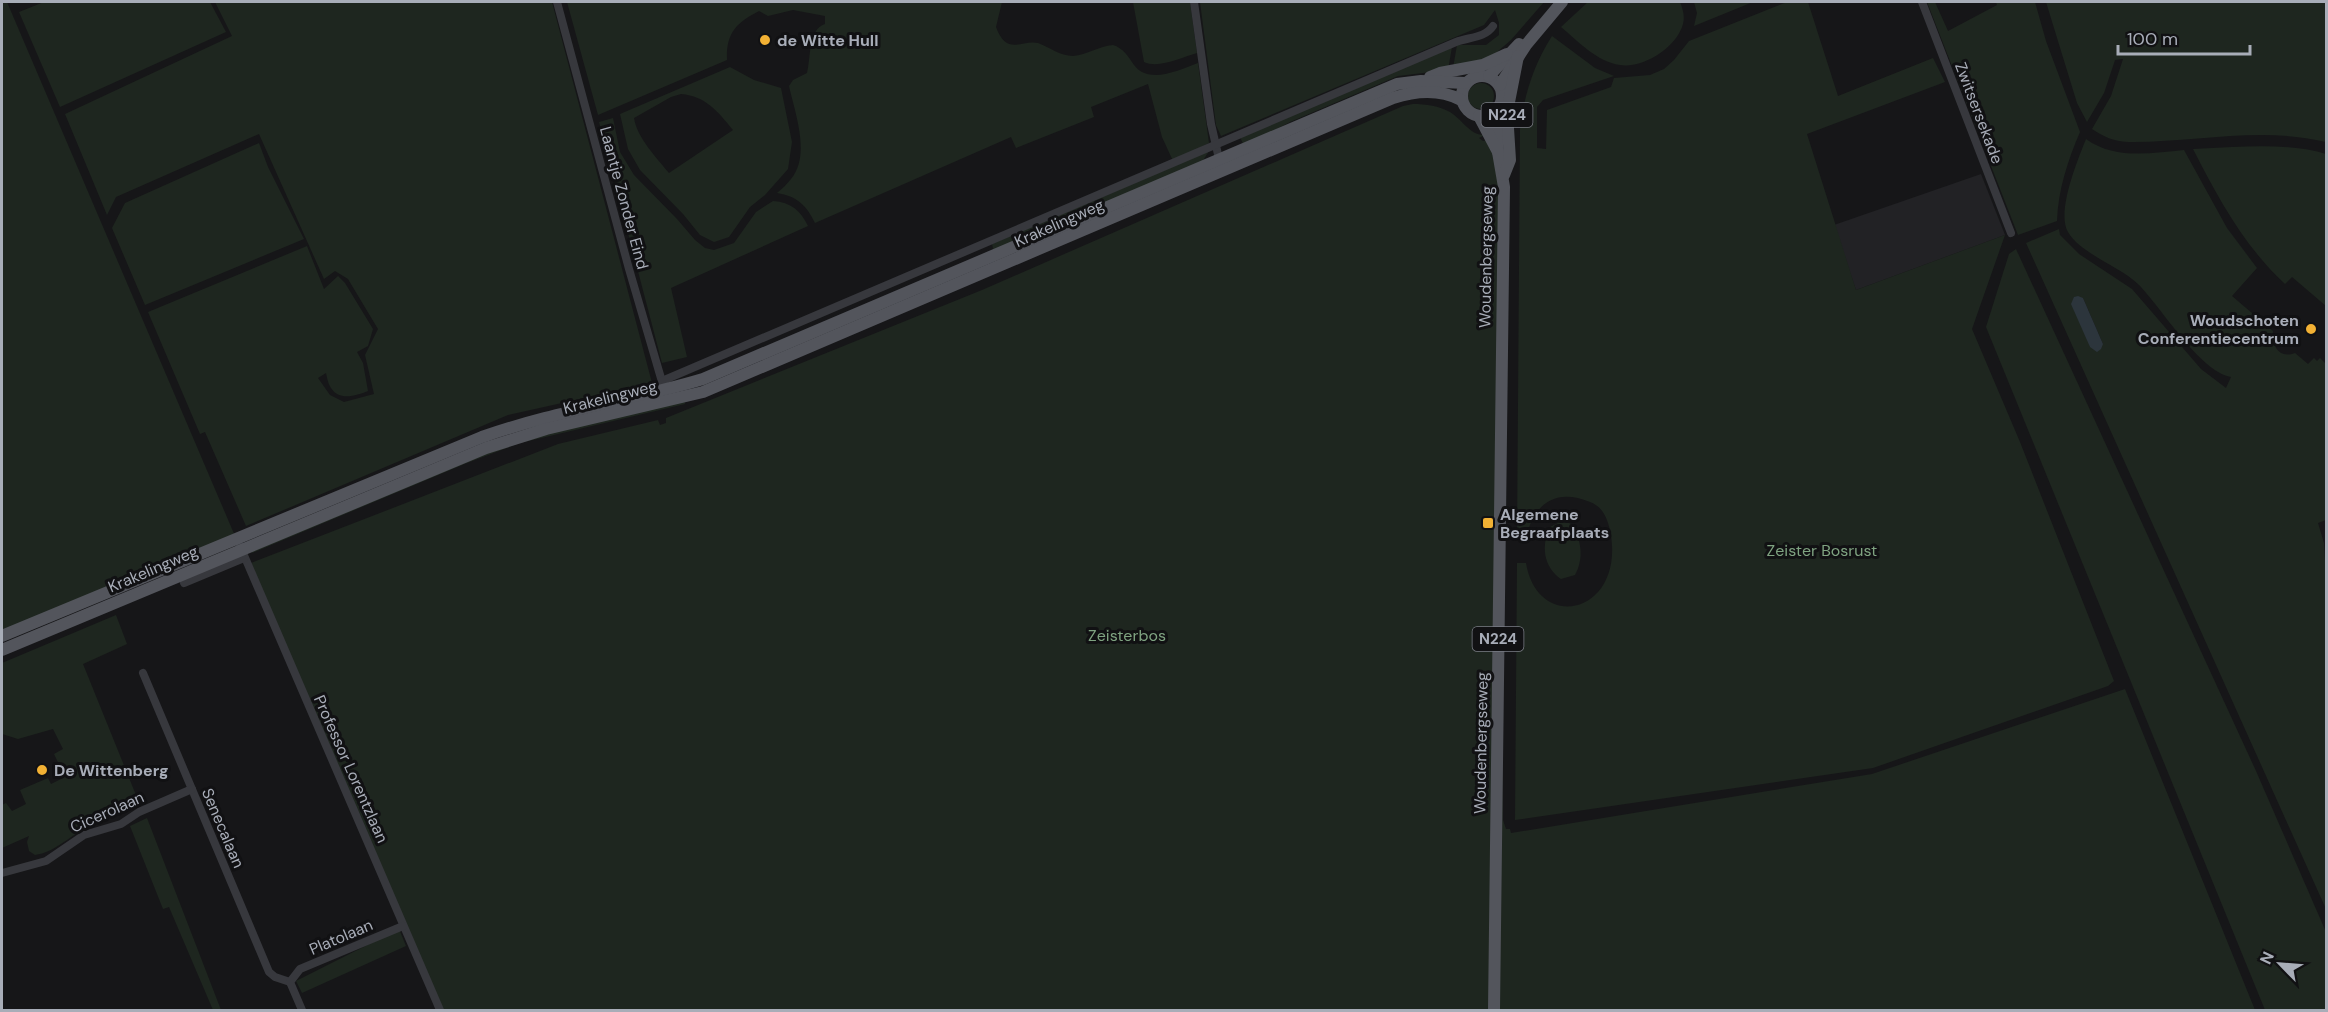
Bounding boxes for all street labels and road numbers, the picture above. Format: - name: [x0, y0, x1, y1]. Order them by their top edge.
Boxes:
- street label: Zwitsersekade: [1950, 59, 2008, 167]
- road number: N224: [1482, 103, 1532, 127]
- street label: Laantje Zonder Eind: [595, 124, 653, 272]
- street label: Woudenbergseweg: [1474, 186, 1498, 328]
- street label: Krakelingweg: [1011, 194, 1107, 252]
- street label: Krakelingweg: [561, 375, 659, 419]
- street label: Krakelingweg: [105, 541, 201, 597]
- road number: N224: [1472, 627, 1524, 651]
- street label: Woudenbergseweg: [1469, 672, 1493, 814]
- street label: Professor Lorentzlaan: [309, 692, 393, 846]
- street label: Senecalaan: [197, 785, 249, 871]
- street label: Cicerolaan: [67, 786, 147, 838]
- street label: Platolaan: [306, 914, 376, 960]

